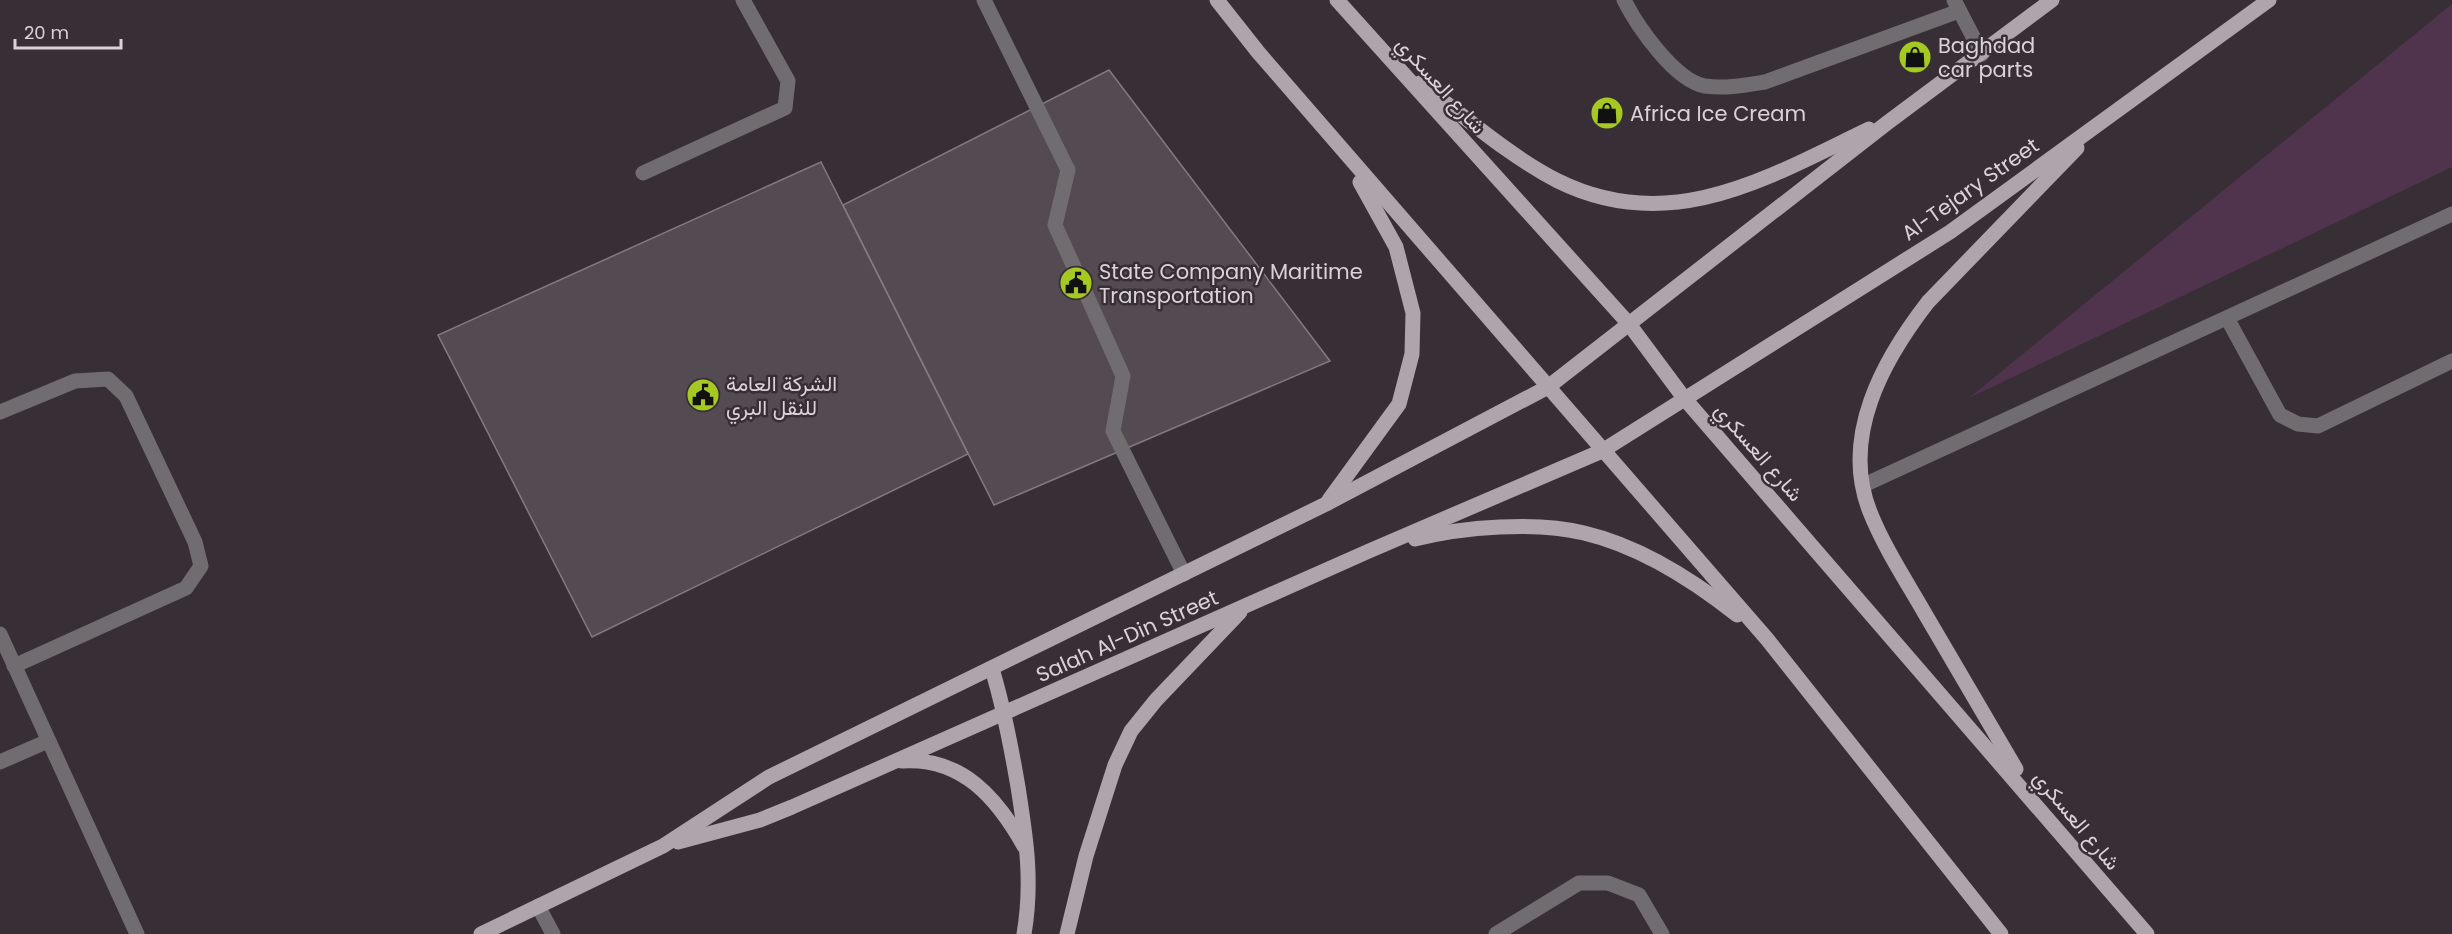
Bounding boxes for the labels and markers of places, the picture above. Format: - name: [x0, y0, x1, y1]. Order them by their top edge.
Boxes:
- place label: Baghdad car parts: [1938, 31, 2035, 84]
- shop icon: Baghdad car parts: [1897, 39, 1933, 75]
- shop icon: Africa Ice Cream: [1589, 95, 1625, 131]
- place label: Africa Ice Cream: [1630, 99, 1806, 128]
- place label: State Company Maritime Transportation: [1099, 257, 1363, 310]
- public building icon: State Company Maritime Transportation: [1058, 265, 1094, 301]
- place label: الشركة العامة للنقل البري: [726, 369, 837, 425]
- public building icon: الشركة العامة للنقل البري: [685, 377, 721, 413]

